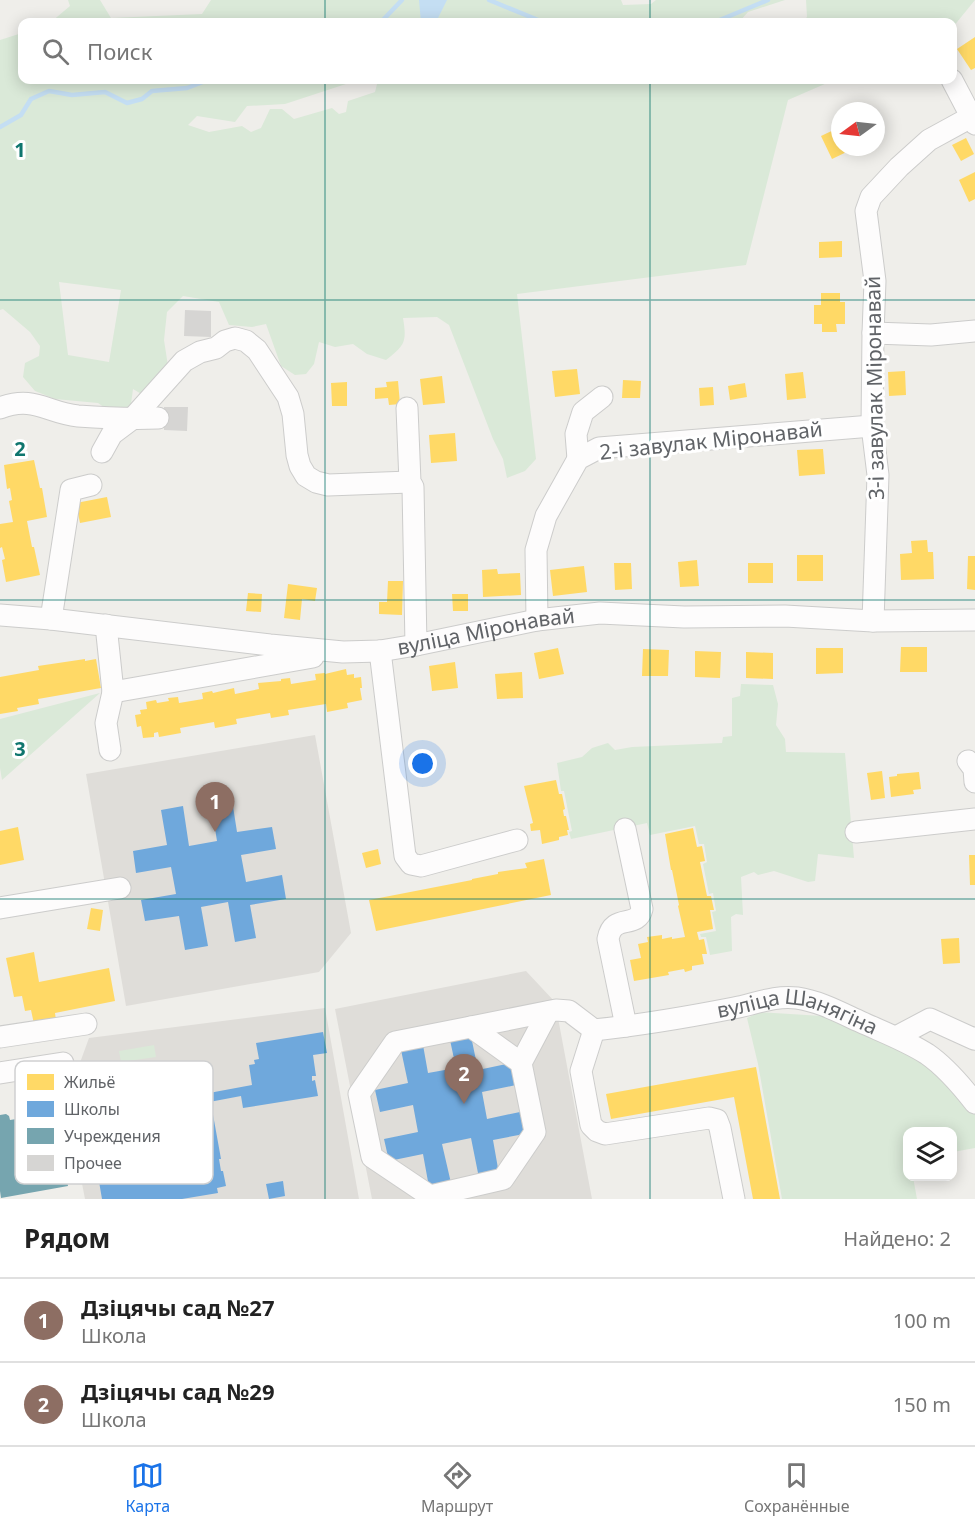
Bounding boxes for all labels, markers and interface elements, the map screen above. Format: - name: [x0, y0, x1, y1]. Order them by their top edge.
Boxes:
- search box: [18, 18, 957, 84]
- icon: search: [39, 35, 72, 68]
- text: Поиск: [87, 36, 152, 66]
- north arrow: [831, 102, 885, 156]
- text: 1: [14, 136, 26, 163]
- street label: 3-і завулак Міронавай: [858, 276, 890, 500]
- street label: 2-і завулак Міронавай: [598, 414, 824, 466]
- text: 2: [14, 435, 26, 462]
- street label: вуліца Міронавай: [395, 601, 576, 661]
- text: 3: [14, 735, 26, 762]
- your location: [408, 749, 437, 778]
- pin: 1: [196, 782, 234, 832]
- street label: вуліца Шанягіна: [714, 982, 882, 1041]
- pin: 2: [444, 1054, 484, 1104]
- legend: [15, 1061, 213, 1184]
- text: Жильё: [64, 1071, 116, 1093]
- text: Школы: [64, 1098, 120, 1120]
- text: Учреждения: [64, 1125, 161, 1147]
- map controls: [903, 1127, 957, 1181]
- button: layers: [903, 1127, 957, 1181]
- text: Прочее: [64, 1152, 122, 1174]
- text: Рядом: [24, 1220, 110, 1256]
- text: Найдено: 2: [843, 1225, 951, 1252]
- text: Дзіцячы сад №27: [81, 1292, 274, 1322]
- text: 1: [38, 1307, 49, 1334]
- text: 100 m: [893, 1307, 951, 1334]
- text: Школа: [81, 1322, 147, 1349]
- text: Дзіцячы сад №29: [81, 1376, 274, 1406]
- text: 2: [38, 1391, 49, 1418]
- text: 150 m: [893, 1391, 951, 1418]
- text: Школа: [81, 1406, 147, 1433]
- tab: Карта: [125, 1459, 170, 1517]
- tab: Маршрут: [421, 1459, 493, 1517]
- tab: Сохранённые: [744, 1459, 850, 1517]

